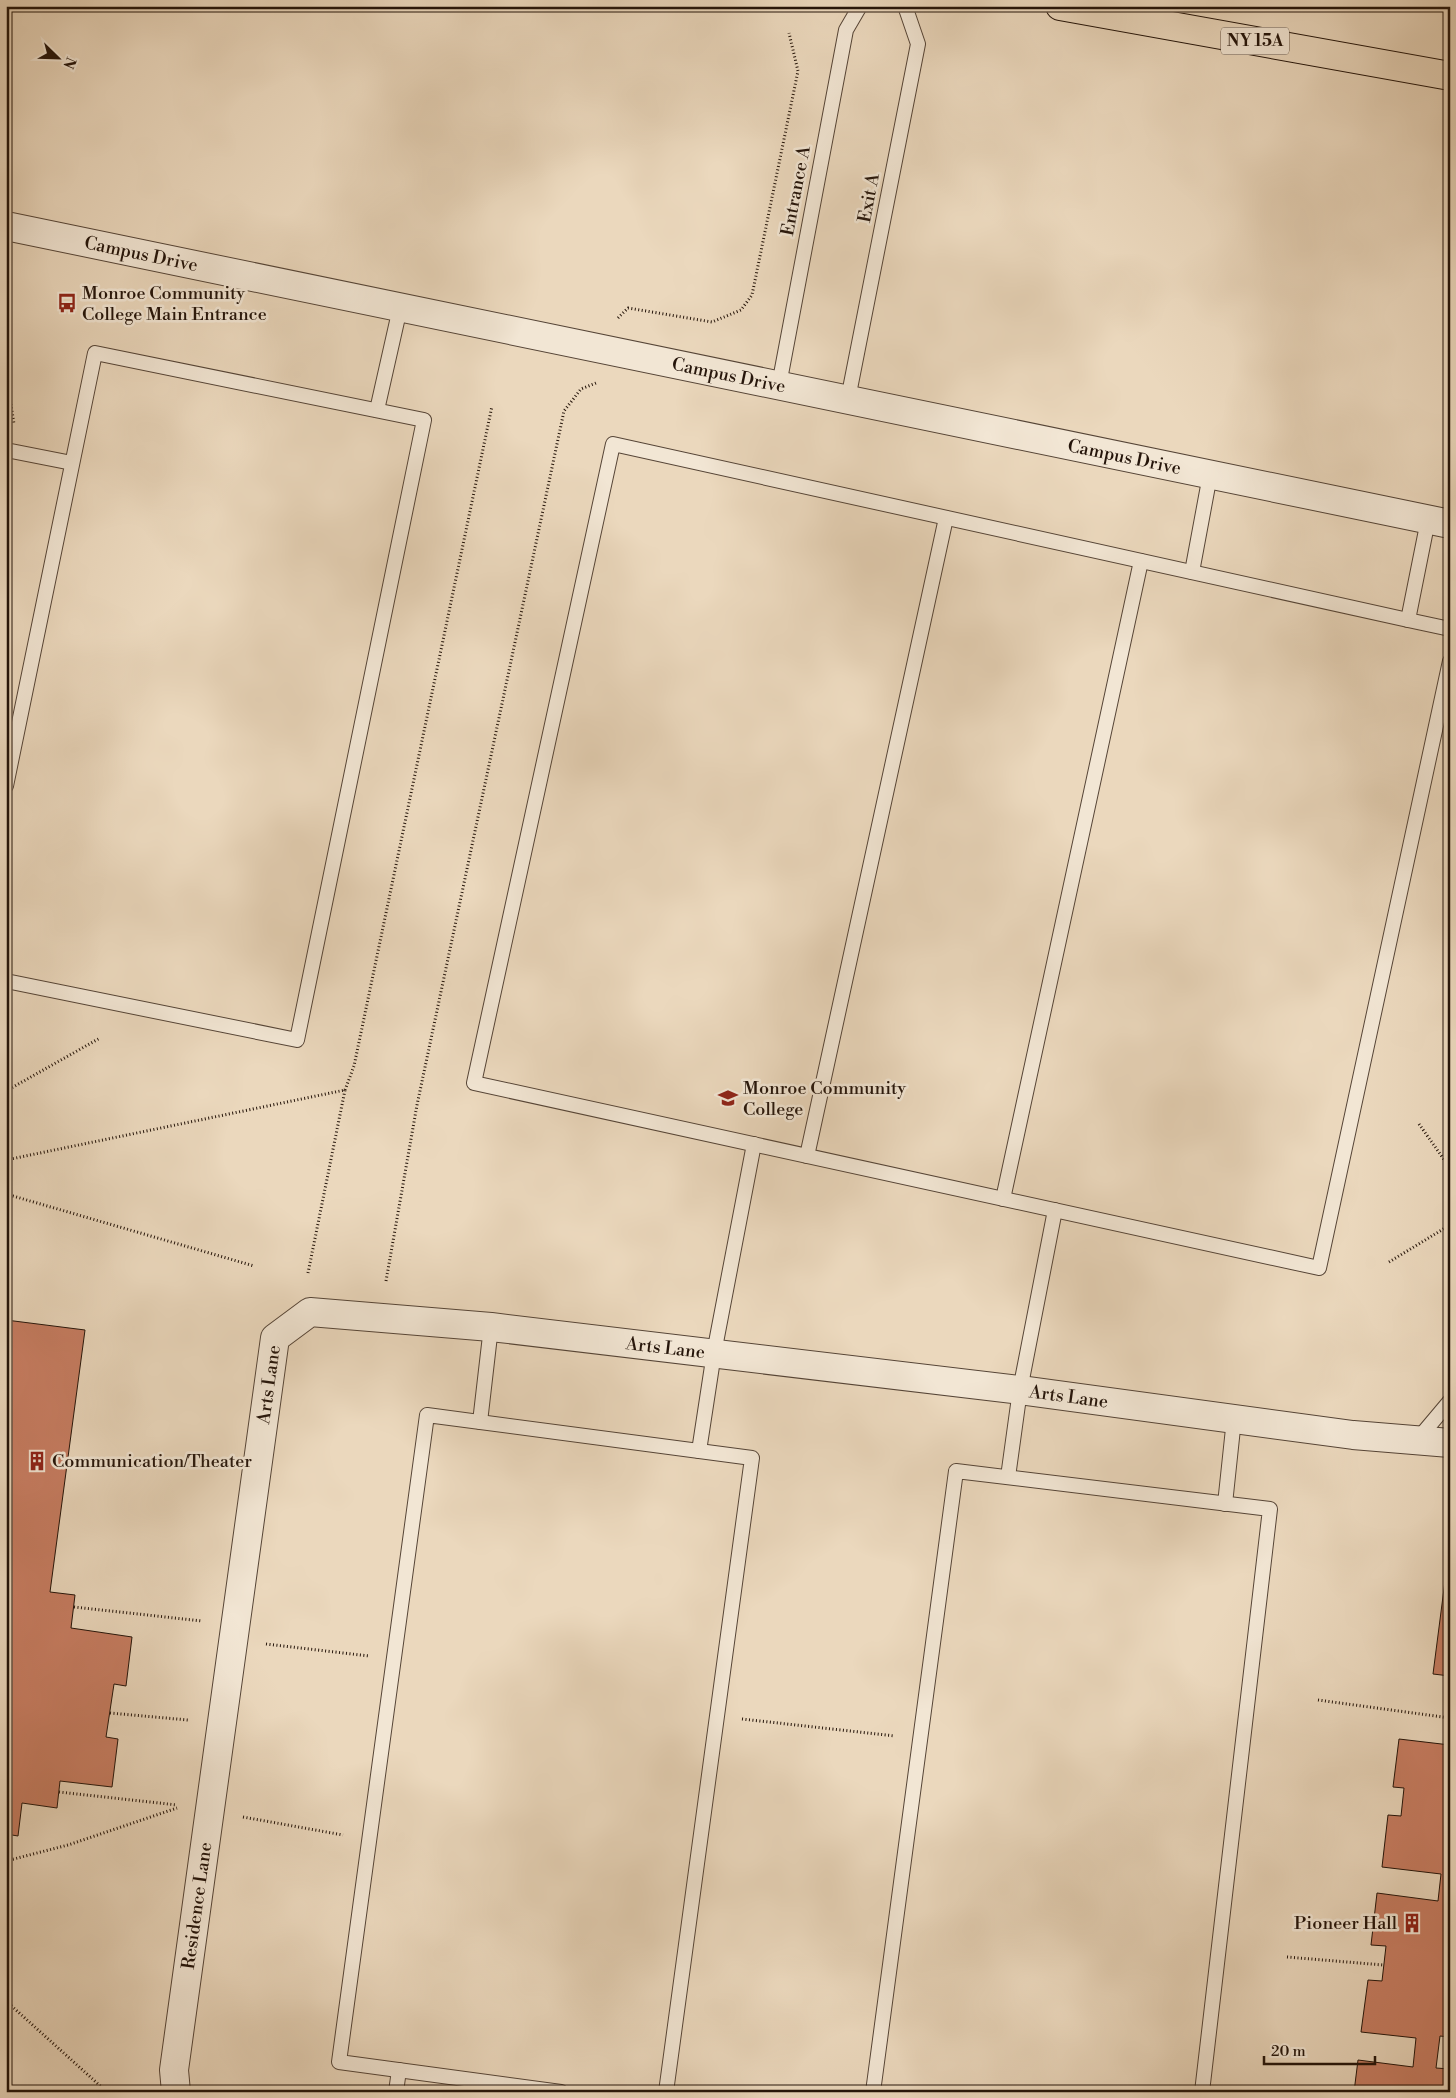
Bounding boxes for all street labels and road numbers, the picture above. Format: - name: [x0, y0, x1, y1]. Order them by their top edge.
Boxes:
- road number: NY 15A: [1221, 27, 1289, 54]
- street label: Entrance A: [776, 143, 816, 238]
- street label: Exit A: [853, 171, 885, 225]
- street label: Campus Drive: [82, 231, 200, 277]
- street label: Campus Drive: [670, 352, 788, 398]
- street label: Campus Drive: [1066, 434, 1183, 480]
- street label: Arts Lane: [624, 1332, 706, 1364]
- street label: Arts Lane: [252, 1344, 285, 1427]
- street label: Arts Lane: [1027, 1380, 1109, 1413]
- street label: Residence Lane: [177, 1841, 217, 1971]

